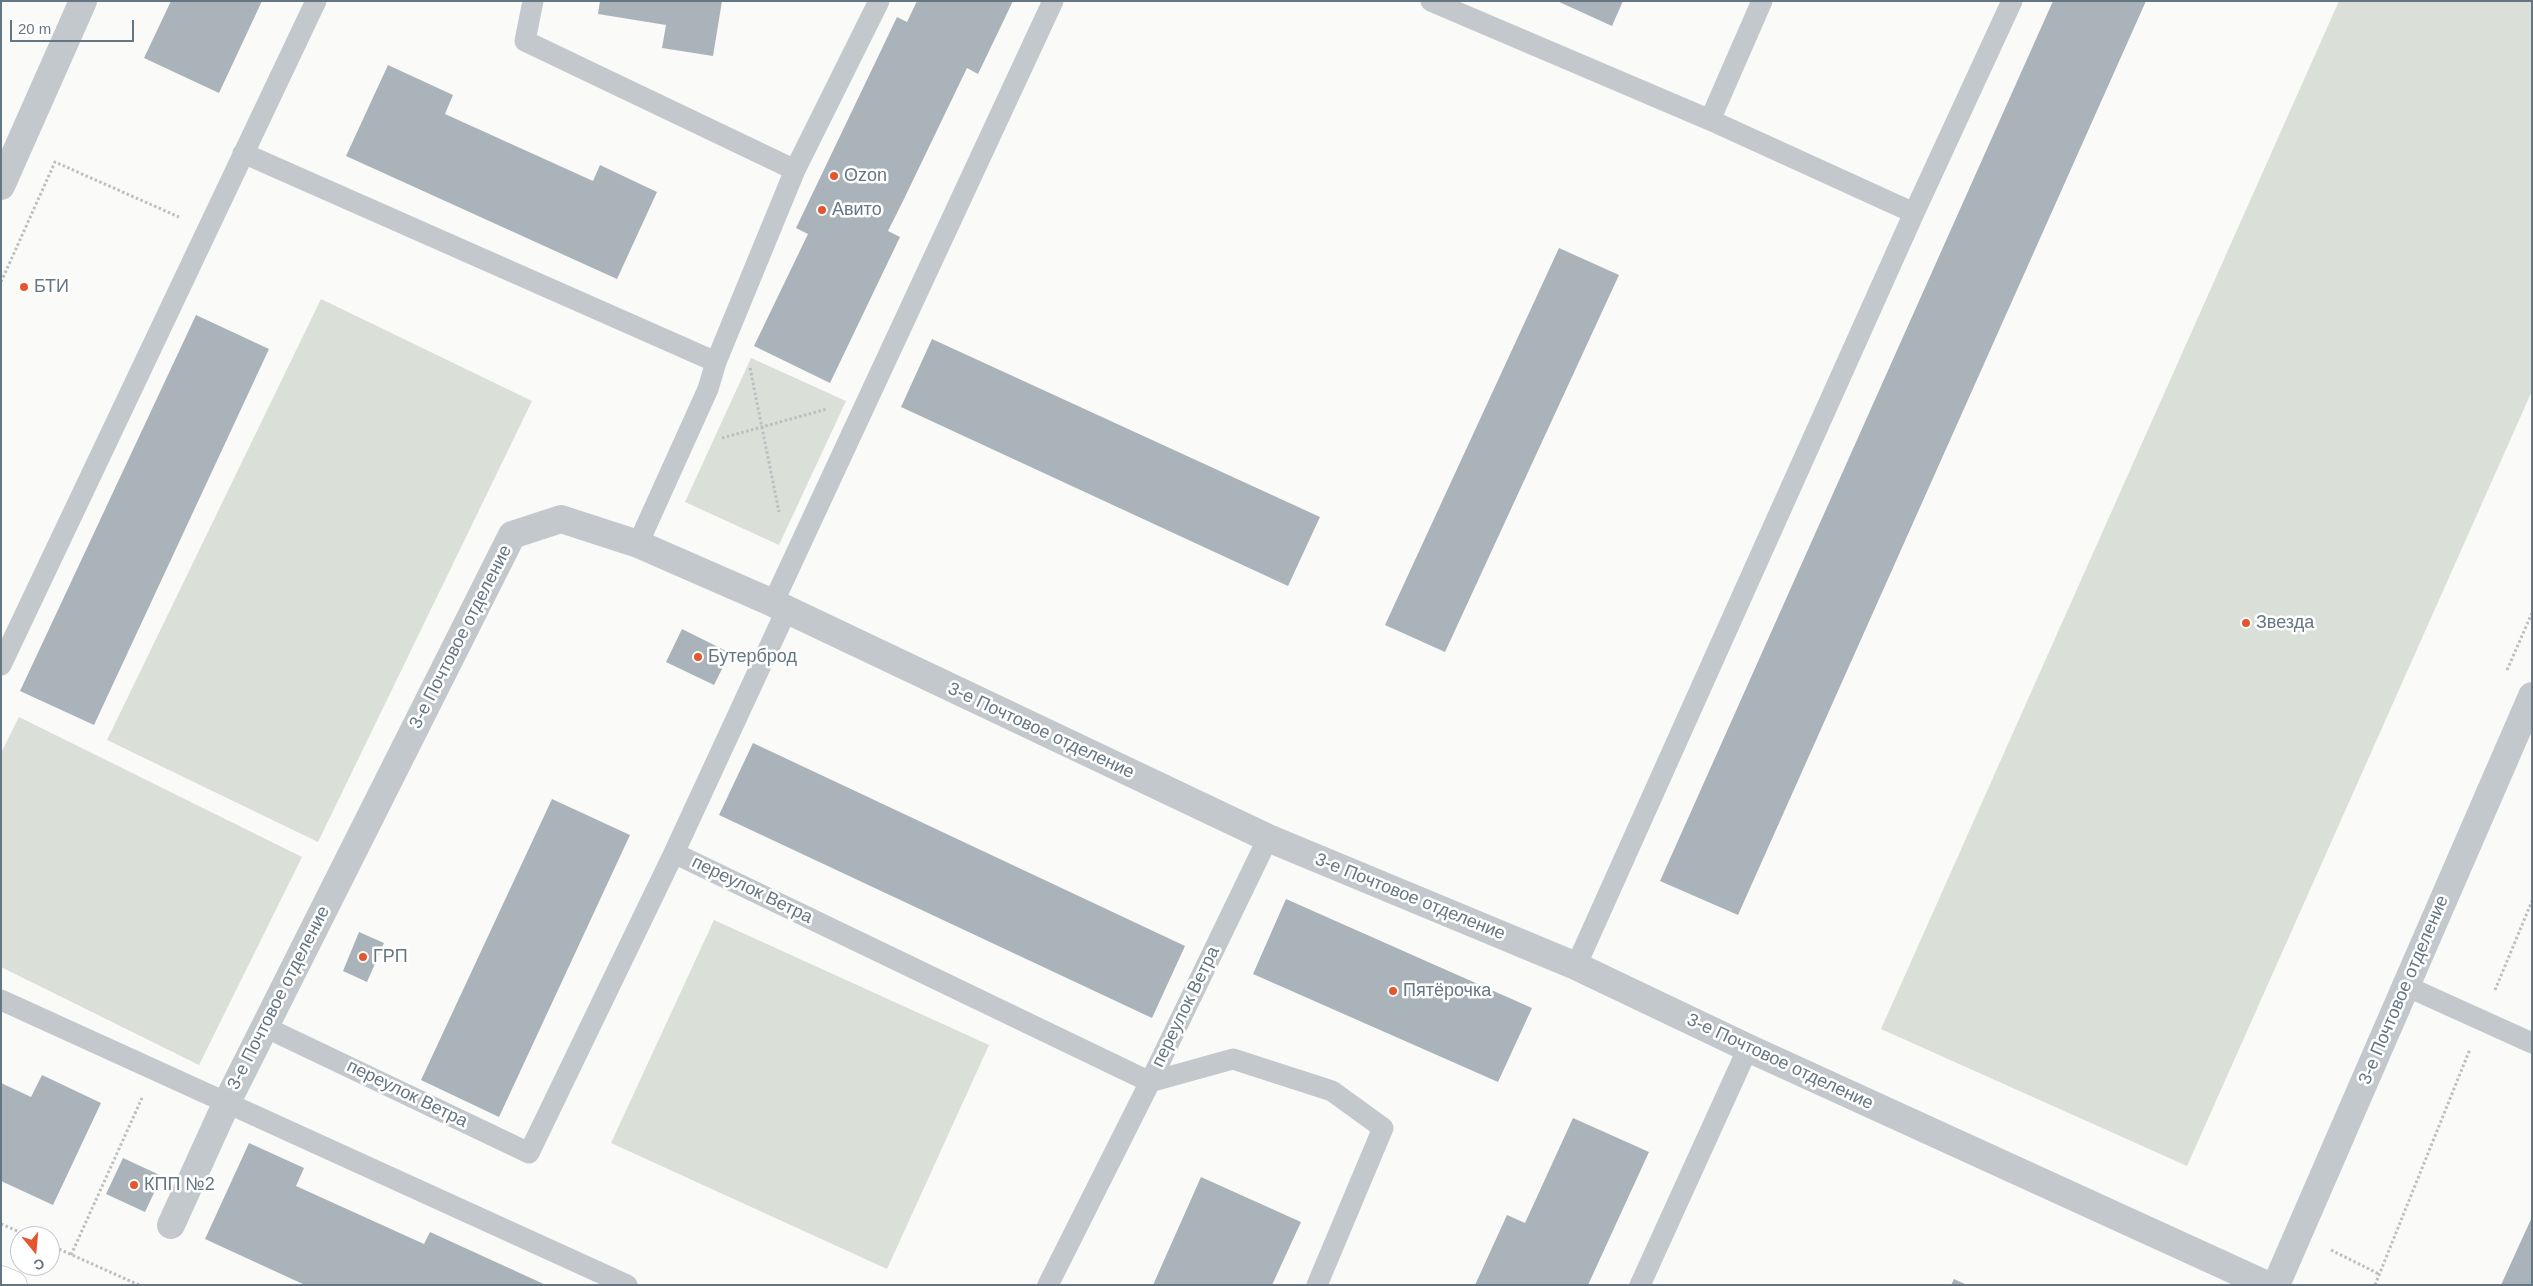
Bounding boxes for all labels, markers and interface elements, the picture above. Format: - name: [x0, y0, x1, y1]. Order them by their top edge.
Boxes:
- scale bar: [12, 10, 136, 42]
- text: 20 m: [18, 20, 51, 37]
- place label: Ozon: [844, 165, 887, 187]
- marker: Ozon: [828, 170, 840, 182]
- place label: Авито: [832, 199, 882, 221]
- marker: Авито: [816, 204, 828, 216]
- place label: БТИ: [34, 276, 69, 298]
- marker: БТИ: [18, 281, 30, 293]
- street label: 3-е Почтовое отделение: [405, 542, 517, 732]
- place label: Звезда: [2256, 612, 2314, 634]
- marker: Звезда: [2240, 617, 2252, 629]
- place label: Бутерброд: [708, 646, 797, 668]
- marker: Бутерброд: [692, 651, 704, 663]
- street label: 3-е Почтовое отделение: [944, 678, 1138, 784]
- street label: 3-е Почтовое отделение: [1312, 849, 1508, 945]
- street label: переулок Ветра: [688, 851, 816, 929]
- street label: 3-е Почтовое отделение: [2354, 892, 2454, 1088]
- street label: 3-е Почтовое отделение: [223, 903, 335, 1093]
- street label: переулок Ветра: [1147, 943, 1225, 1071]
- place label: ГРП: [373, 946, 408, 968]
- marker: ГРП: [357, 951, 369, 963]
- place label: Пятёрочка: [1403, 980, 1491, 1002]
- marker: Пятёрочка: [1387, 985, 1399, 997]
- street label: 3-е Почтовое отделение: [1683, 1009, 1877, 1115]
- street label: переулок Ветра: [343, 1055, 471, 1133]
- place label: КПП №2: [144, 1174, 215, 1196]
- marker: КПП №2: [128, 1179, 140, 1191]
- north arrow: [10, 1226, 60, 1276]
- text: С: [32, 1255, 46, 1274]

